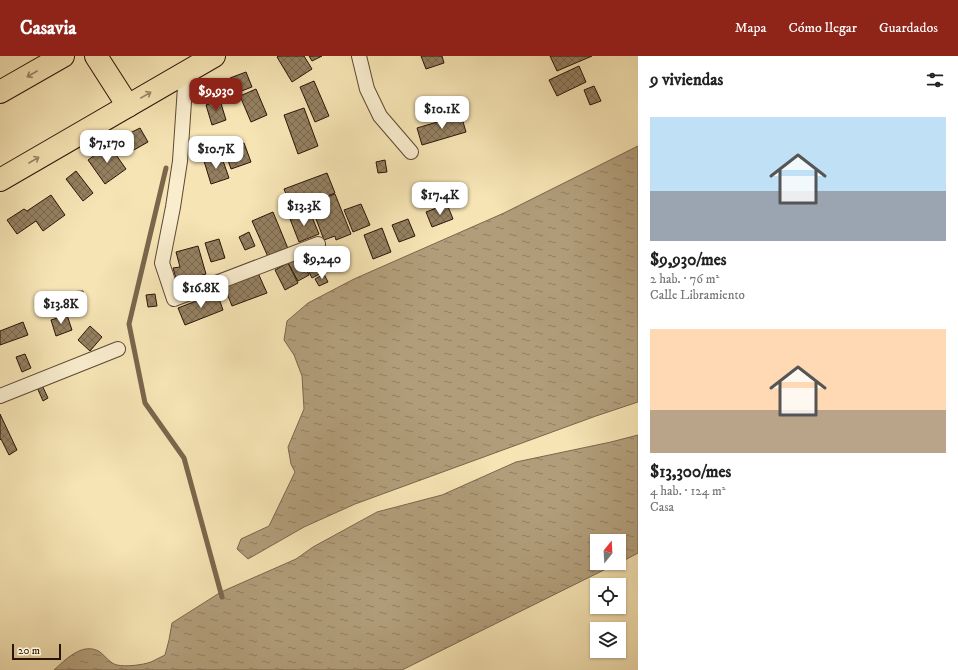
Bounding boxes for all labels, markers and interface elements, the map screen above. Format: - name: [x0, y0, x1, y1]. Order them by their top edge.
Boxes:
- text: Casavia: [20, 17, 76, 40]
- text: Mapa: [735, 19, 766, 37]
- text: Cómo llegar: [788, 19, 857, 37]
- text: Guardados: [879, 19, 938, 37]
- text: 9 viviendas: [650, 69, 723, 91]
- icon: filters: [924, 69, 946, 91]
- one-way arrow: [26, 71, 38, 79]
- pin: $9,930: [183, 78, 249, 112]
- text: $9,930: [198, 83, 234, 99]
- one-way arrow: [140, 91, 152, 99]
- pin: $10.1K: [409, 96, 475, 130]
- text: $10.1K: [424, 101, 460, 117]
- pin: $7,170: [74, 130, 140, 164]
- text: $7,170: [89, 135, 125, 151]
- pin: $10.7K: [183, 136, 249, 170]
- text: $10.7K: [197, 141, 235, 157]
- icon: home: [762, 143, 834, 215]
- one-way arrow: [28, 156, 40, 164]
- pin: $17.4K: [407, 182, 473, 216]
- text: $17.4K: [421, 187, 459, 203]
- pin: $13.3K: [271, 193, 337, 227]
- text: $13.3K: [287, 198, 321, 214]
- pin: $9,240: [289, 246, 355, 280]
- text: $9,930/mes: [650, 249, 726, 271]
- text: $9,240: [303, 251, 341, 267]
- text: 2 hab. · 76 m²: [650, 271, 719, 287]
- pin: $16.8K: [168, 275, 234, 309]
- text: $16.8K: [182, 280, 220, 296]
- text: Calle Libramiento: [650, 287, 745, 303]
- pin: $13.8K: [28, 291, 94, 325]
- text: $13.8K: [43, 296, 79, 312]
- icon: home: [762, 355, 834, 427]
- text: $13,300/mes: [650, 461, 731, 483]
- text: 4 hab. · 124 m²: [650, 483, 726, 499]
- text: Casa: [650, 499, 674, 515]
- north arrow: [590, 534, 626, 570]
- map controls: [590, 534, 626, 658]
- button: locate: [590, 578, 626, 614]
- button: layers: [590, 622, 626, 658]
- scale bar: [12, 642, 61, 661]
- text: 20 m: [18, 644, 40, 658]

